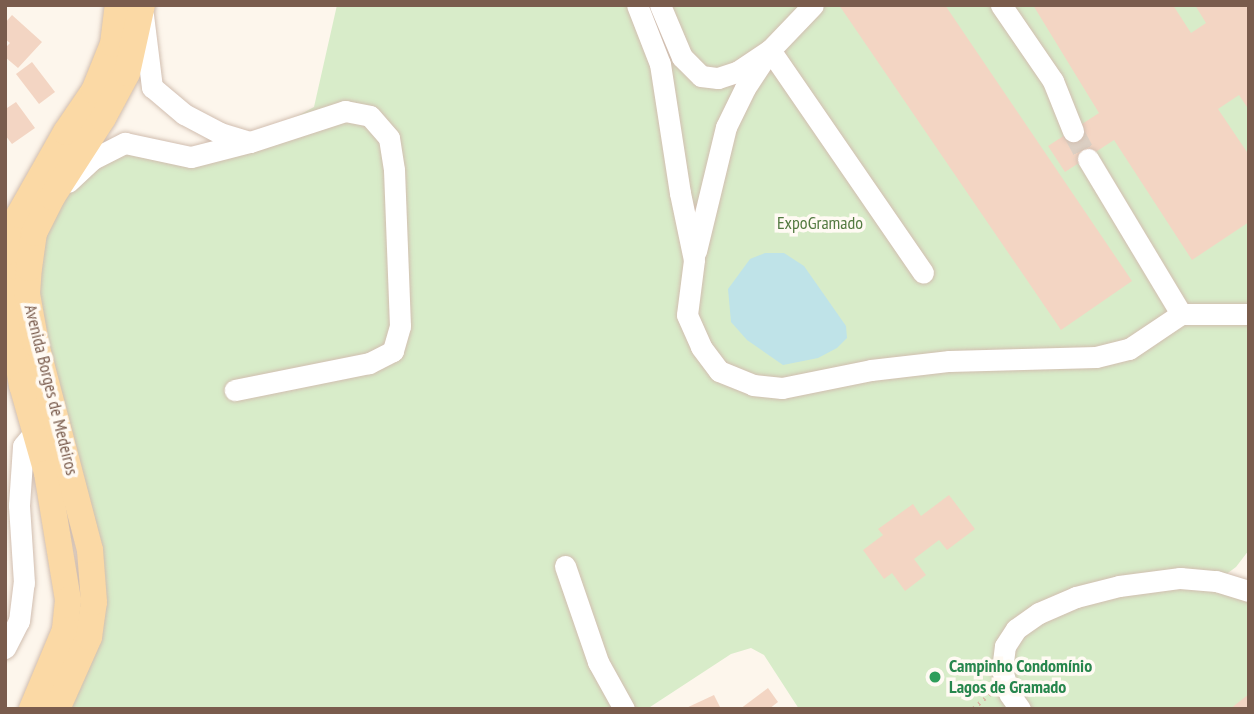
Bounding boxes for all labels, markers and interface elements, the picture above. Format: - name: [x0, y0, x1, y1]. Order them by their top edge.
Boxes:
- park label: ExpoGramado: [777, 212, 863, 234]
- street label: Avenida Borges de Medeiros: [19, 302, 83, 478]
- place label: Campinho Condomínio Lagos de Gramado: [949, 656, 1092, 698]
- marker: Campinho Condomínio Lagos de Gramado: [927, 669, 943, 685]

